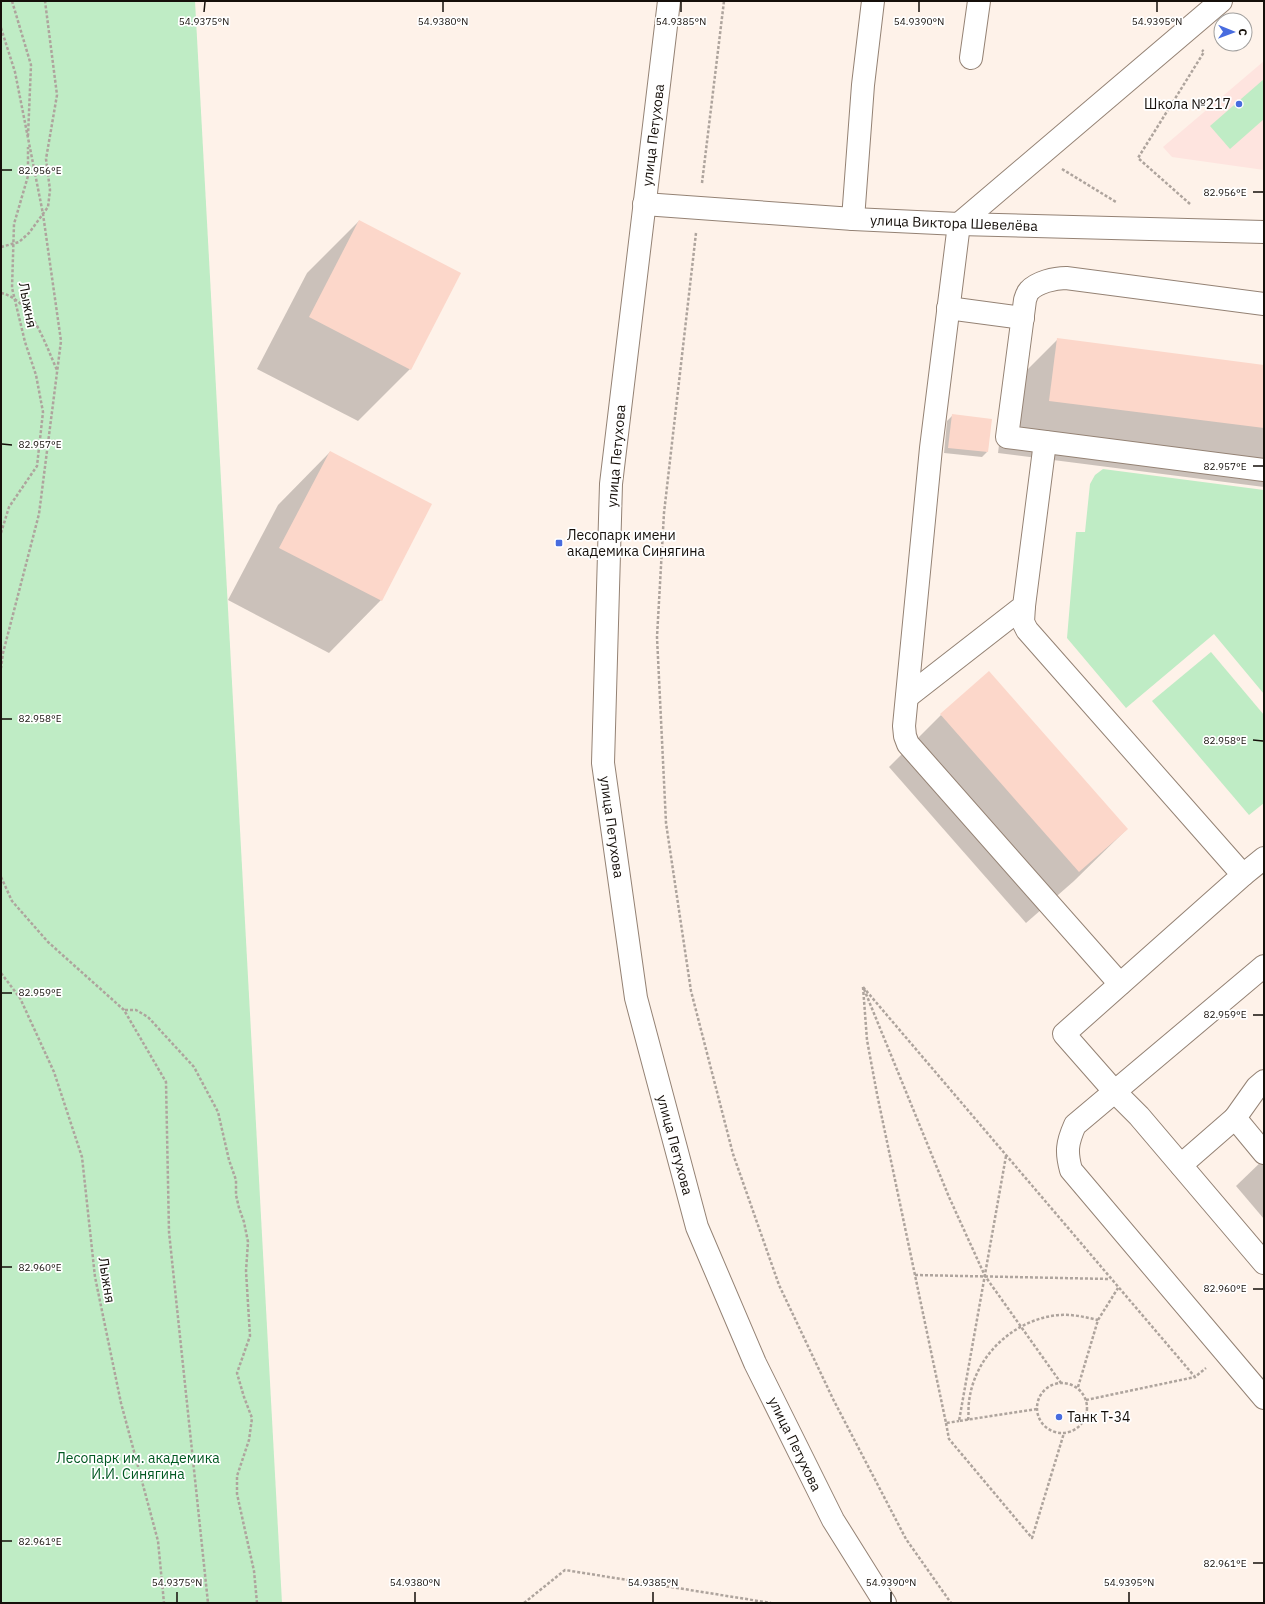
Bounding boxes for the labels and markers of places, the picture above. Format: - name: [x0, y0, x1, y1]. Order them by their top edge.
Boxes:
- place label: Школа №217: [1144, 95, 1231, 113]
- marker: Школа №217: [1234, 99, 1244, 109]
- place label: Лесопарк имени академика Синягина: [567, 526, 705, 560]
- marker: Лесопарк имени академика Синягина: [554, 538, 564, 548]
- place label: Танк Т-34: [1067, 1408, 1130, 1426]
- marker: Танк Т-34: [1054, 1412, 1064, 1422]

